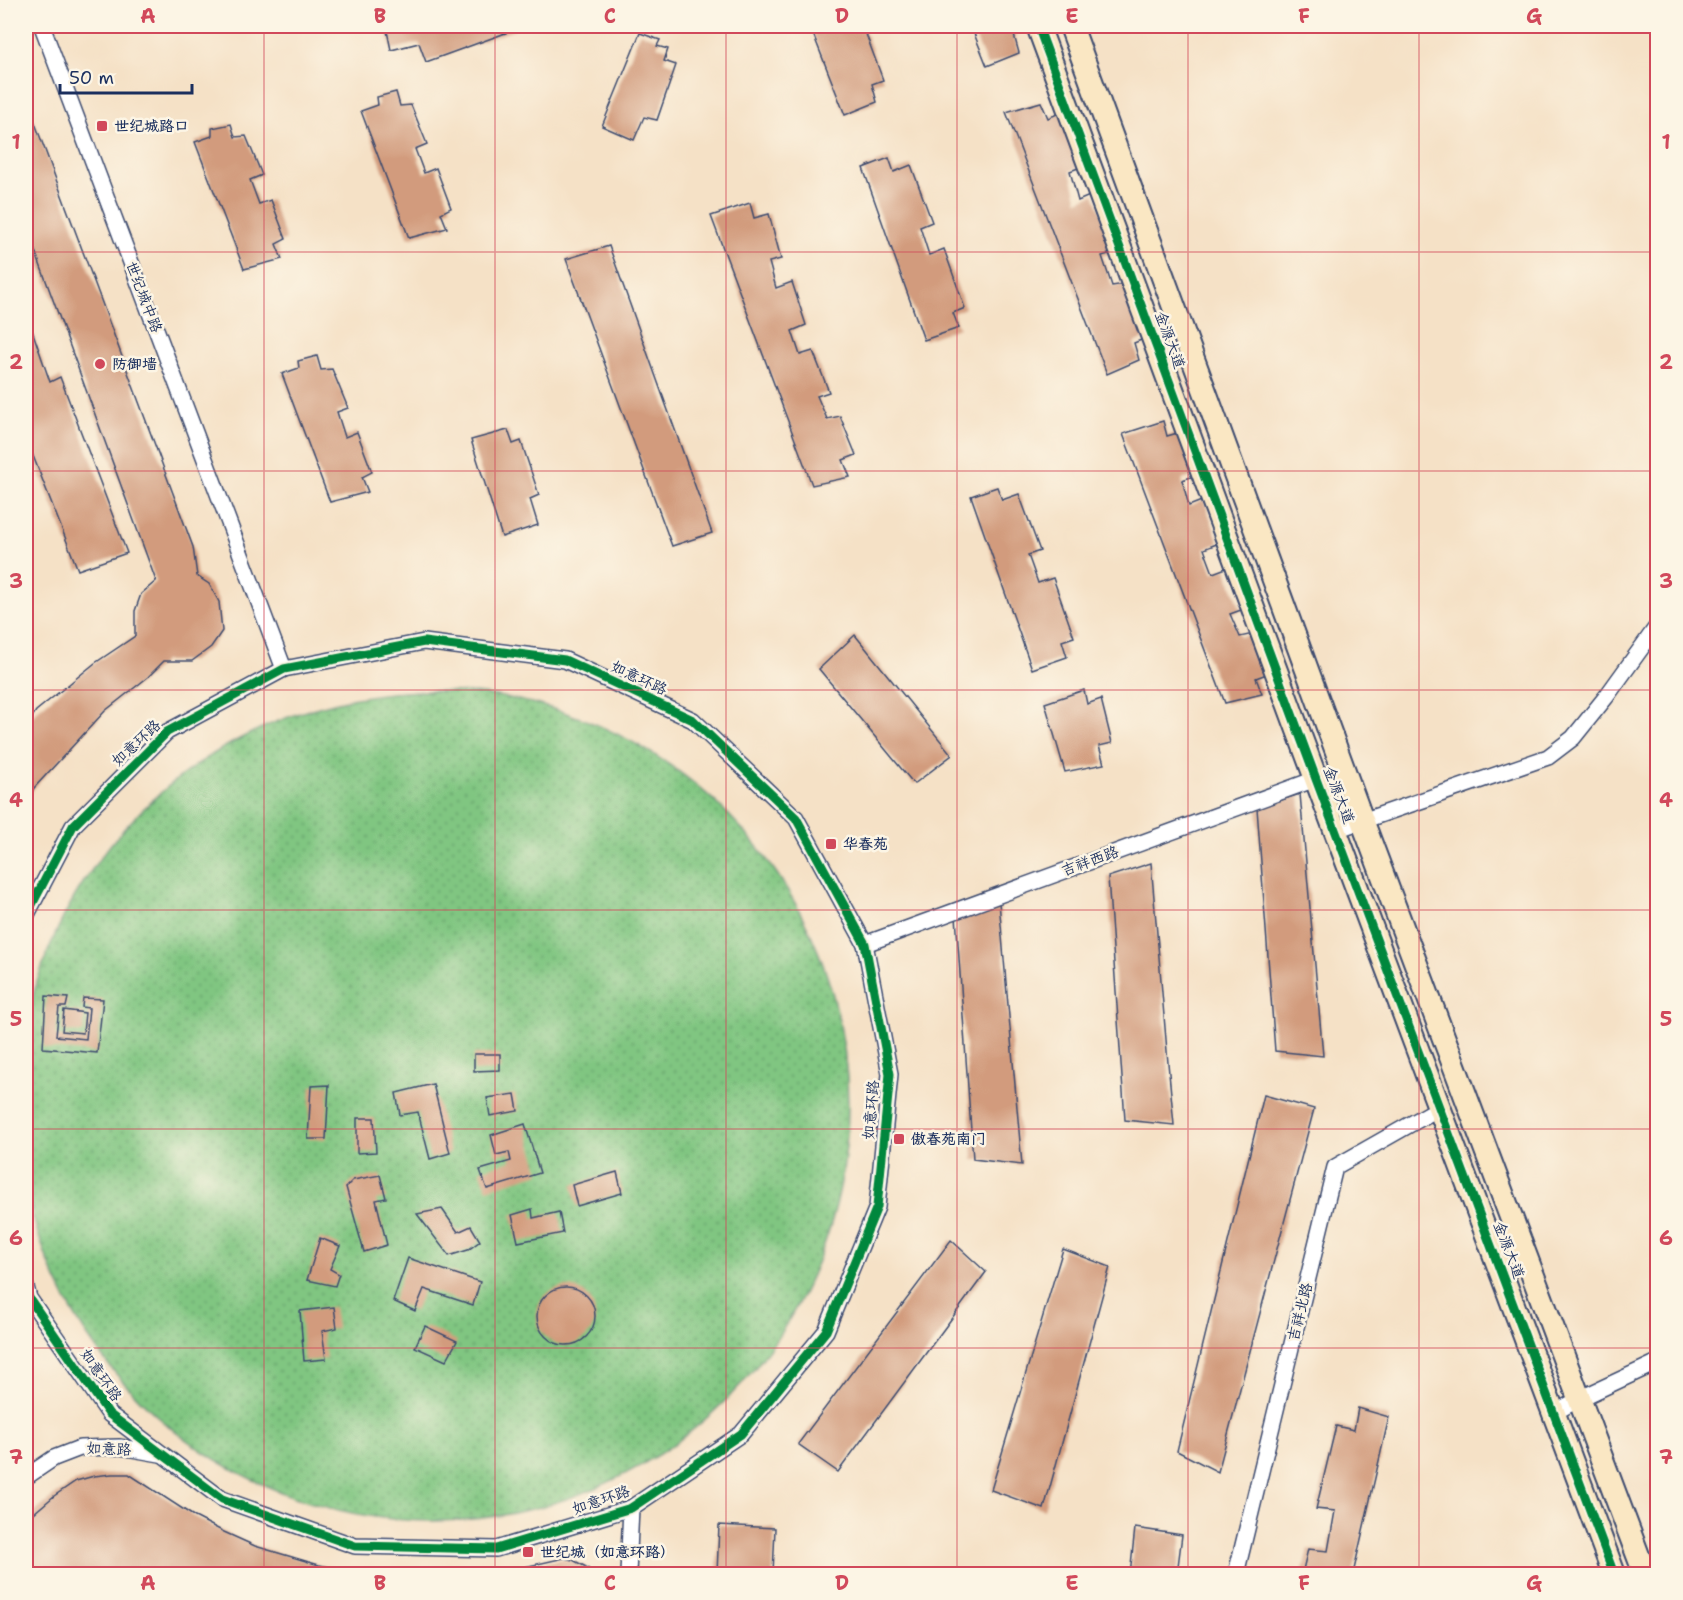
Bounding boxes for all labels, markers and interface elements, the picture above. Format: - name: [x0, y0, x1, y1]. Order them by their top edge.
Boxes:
- text: A: [140, 3, 156, 29]
- text: B: [374, 3, 386, 29]
- text: C: [604, 3, 616, 29]
- text: D: [835, 3, 849, 29]
- text: E: [1065, 3, 1079, 29]
- text: F: [1298, 3, 1310, 29]
- text: G: [1526, 3, 1542, 29]
- scale bar: [60, 57, 192, 95]
- text: 50 m: [69, 66, 114, 90]
- place label: 世纪城路口: [114, 116, 189, 136]
- marker: 世纪城路口: [95, 119, 109, 133]
- text: 1: [11, 129, 21, 155]
- text: 1: [1661, 129, 1671, 155]
- street label: 世纪城中路: [121, 258, 167, 336]
- street label: 金源大道: [1150, 308, 1190, 372]
- text: 2: [9, 349, 23, 375]
- text: 2: [1659, 349, 1673, 375]
- place label: 防御墙: [112, 354, 157, 374]
- marker: 防御墙: [93, 357, 107, 371]
- text: 3: [9, 568, 23, 594]
- text: 3: [1659, 568, 1673, 594]
- street label: 如意环路: [608, 656, 670, 700]
- street label: 如意环路: [107, 715, 165, 771]
- street label: 金源大道: [1319, 763, 1359, 827]
- text: 4: [9, 787, 23, 813]
- text: 4: [1659, 787, 1673, 813]
- place label: 华春苑: [843, 834, 888, 854]
- marker: 华春苑: [824, 837, 838, 851]
- street label: 吉祥西路: [1058, 841, 1122, 881]
- text: 5: [10, 1006, 22, 1032]
- text: 5: [1660, 1006, 1672, 1032]
- street label: 如意环路: [858, 1079, 884, 1141]
- place label: 傲春苑南门: [911, 1129, 986, 1149]
- marker: 傲春苑南门: [892, 1132, 906, 1146]
- street label: 金源大道: [1489, 1218, 1529, 1282]
- text: 6: [9, 1225, 23, 1251]
- text: 6: [1659, 1225, 1673, 1251]
- street label: 吉祥北路: [1283, 1280, 1317, 1344]
- street label: 如意环路: [76, 1345, 126, 1405]
- street label: 如意路: [86, 1438, 132, 1460]
- text: 7: [9, 1444, 23, 1470]
- text: 7: [1659, 1444, 1673, 1470]
- street label: 如意环路: [569, 1481, 633, 1519]
- place label: 世纪城（如意环路）: [540, 1542, 675, 1562]
- marker: 世纪城（如意环路）: [521, 1545, 535, 1559]
- text: A: [140, 1570, 156, 1596]
- text: B: [374, 1570, 386, 1596]
- text: C: [604, 1570, 616, 1596]
- text: D: [835, 1570, 849, 1596]
- text: E: [1065, 1570, 1079, 1596]
- text: F: [1298, 1570, 1310, 1596]
- text: G: [1526, 1570, 1542, 1596]

